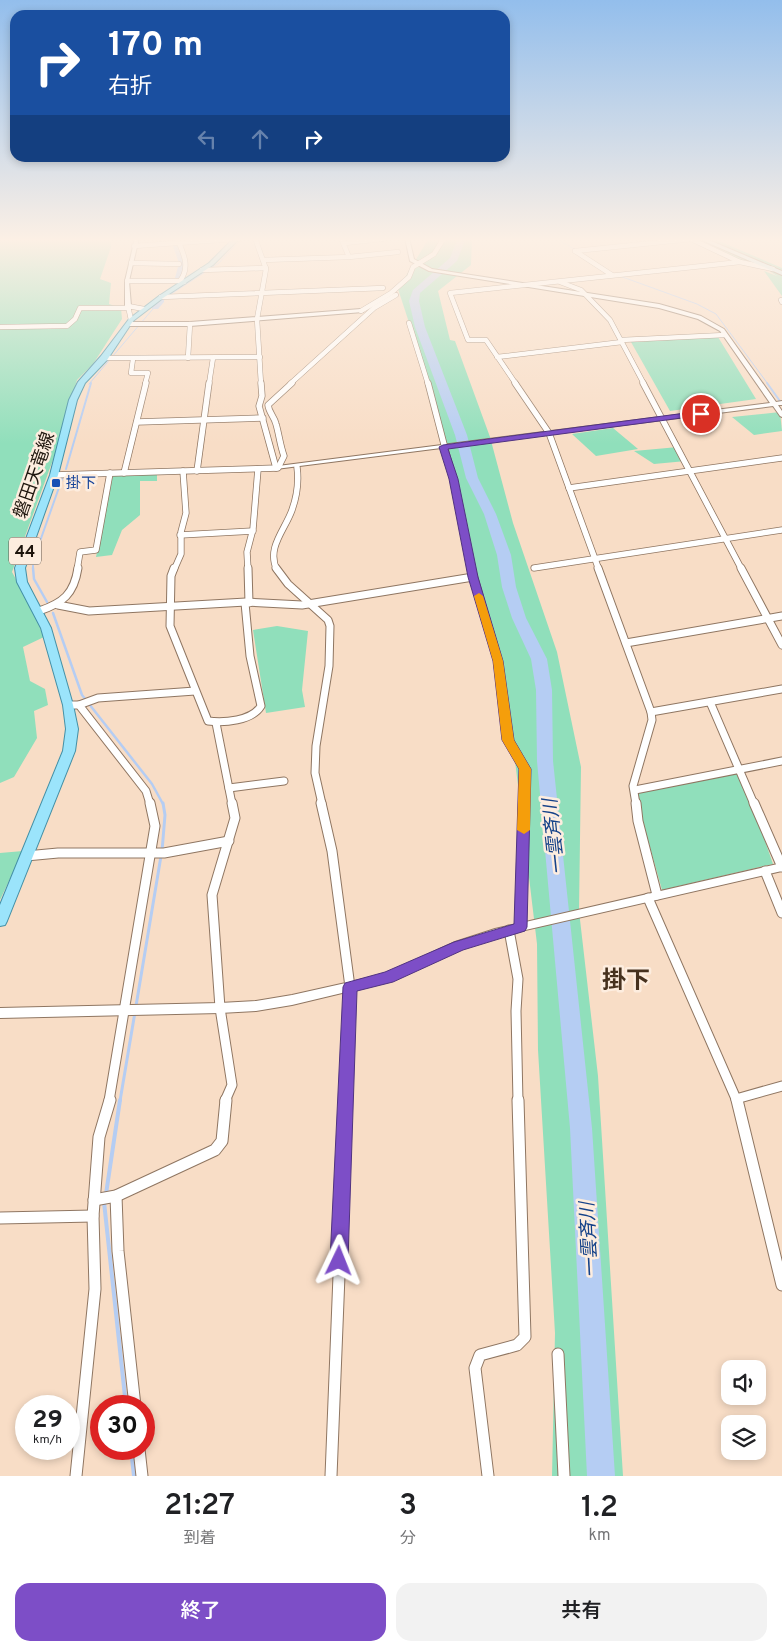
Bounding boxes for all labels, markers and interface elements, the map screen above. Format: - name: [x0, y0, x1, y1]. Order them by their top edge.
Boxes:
- text: 170 m: [108, 24, 203, 68]
- icon: right: [25, 30, 90, 95]
- text: 右折: [108, 74, 152, 101]
- icon: left: [193, 125, 221, 153]
- icon: ahead: [246, 125, 274, 153]
- icon: right: [299, 125, 327, 153]
- pin: [680, 393, 722, 435]
- icon: arrive: [687, 400, 715, 428]
- street label: 磐田天竜線: [10, 429, 61, 522]
- place label: 掛下: [66, 474, 96, 494]
- marker: 掛下: [50, 477, 62, 489]
- road number: 44: [9, 538, 41, 564]
- water label: 一雲斉川: [539, 796, 571, 876]
- district label: 掛下: [602, 967, 650, 997]
- water label: 一雲斉川: [576, 1199, 604, 1278]
- position arrow: [312, 1234, 364, 1286]
- map controls: [721, 1360, 766, 1460]
- button: sound: [721, 1360, 766, 1405]
- speed limit sign: 30: [90, 1395, 155, 1460]
- text: 29: [32, 1405, 63, 1437]
- button: layers: [721, 1415, 766, 1460]
- text: km/h: [33, 1432, 62, 1448]
- text: 21:27: [164, 1488, 235, 1525]
- text: 3: [399, 1488, 417, 1525]
- text: 1.2: [581, 1490, 618, 1527]
- text: km: [588, 1526, 611, 1546]
- text: 到着: [183, 1529, 215, 1549]
- text: 分: [400, 1529, 416, 1549]
- button: 終了: [15, 1583, 386, 1641]
- button: 共有: [396, 1583, 767, 1641]

